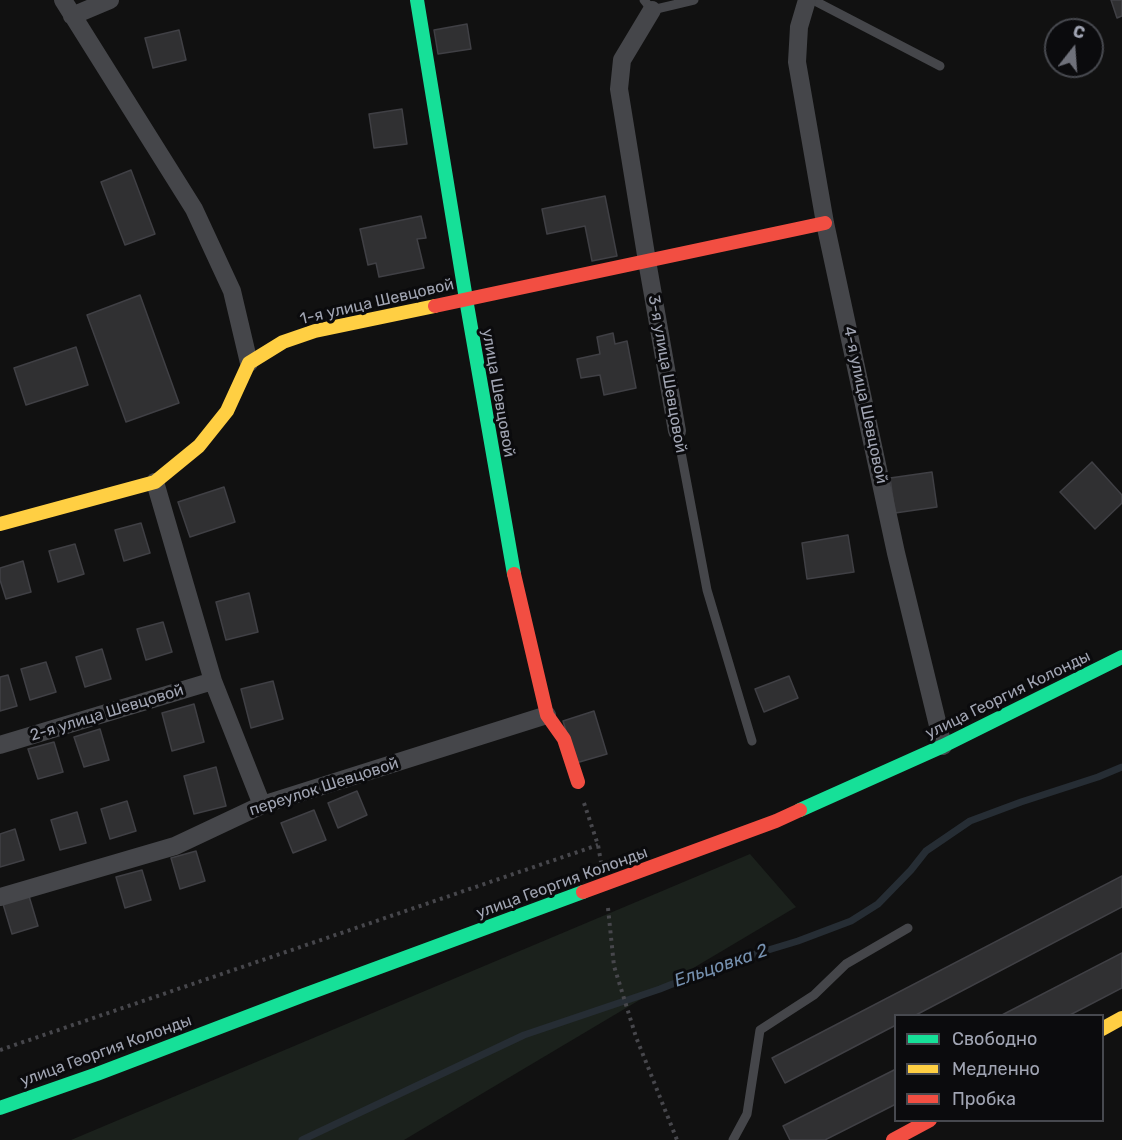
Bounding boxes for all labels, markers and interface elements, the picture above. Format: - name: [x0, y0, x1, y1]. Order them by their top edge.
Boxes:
- north arrow: [1044, 18, 1104, 78]
- text: С: [1071, 21, 1087, 43]
- street label: 1-я улица Шевцовой: [298, 275, 456, 329]
- street label: 3-я улица Шевцовой: [644, 293, 690, 455]
- street label: 4-я улица Шевцовой: [839, 325, 891, 485]
- street label: улица Шевцовой: [477, 327, 519, 459]
- street label: улица Георгия Колонды: [922, 647, 1094, 743]
- street label: 2-я улица Шевцовой: [28, 680, 186, 746]
- street label: переулок Шевцовой: [247, 754, 401, 820]
- street label: улица Георгия Колонды: [474, 843, 650, 923]
- water label: Ельцовка 2: [672, 940, 770, 992]
- street label: улица Георгия Колонды: [18, 1011, 194, 1091]
- legend: [894, 1014, 1104, 1122]
- text: Свободно: [952, 1028, 1037, 1050]
- text: Медленно: [952, 1058, 1040, 1080]
- text: Пробка: [952, 1088, 1016, 1110]

